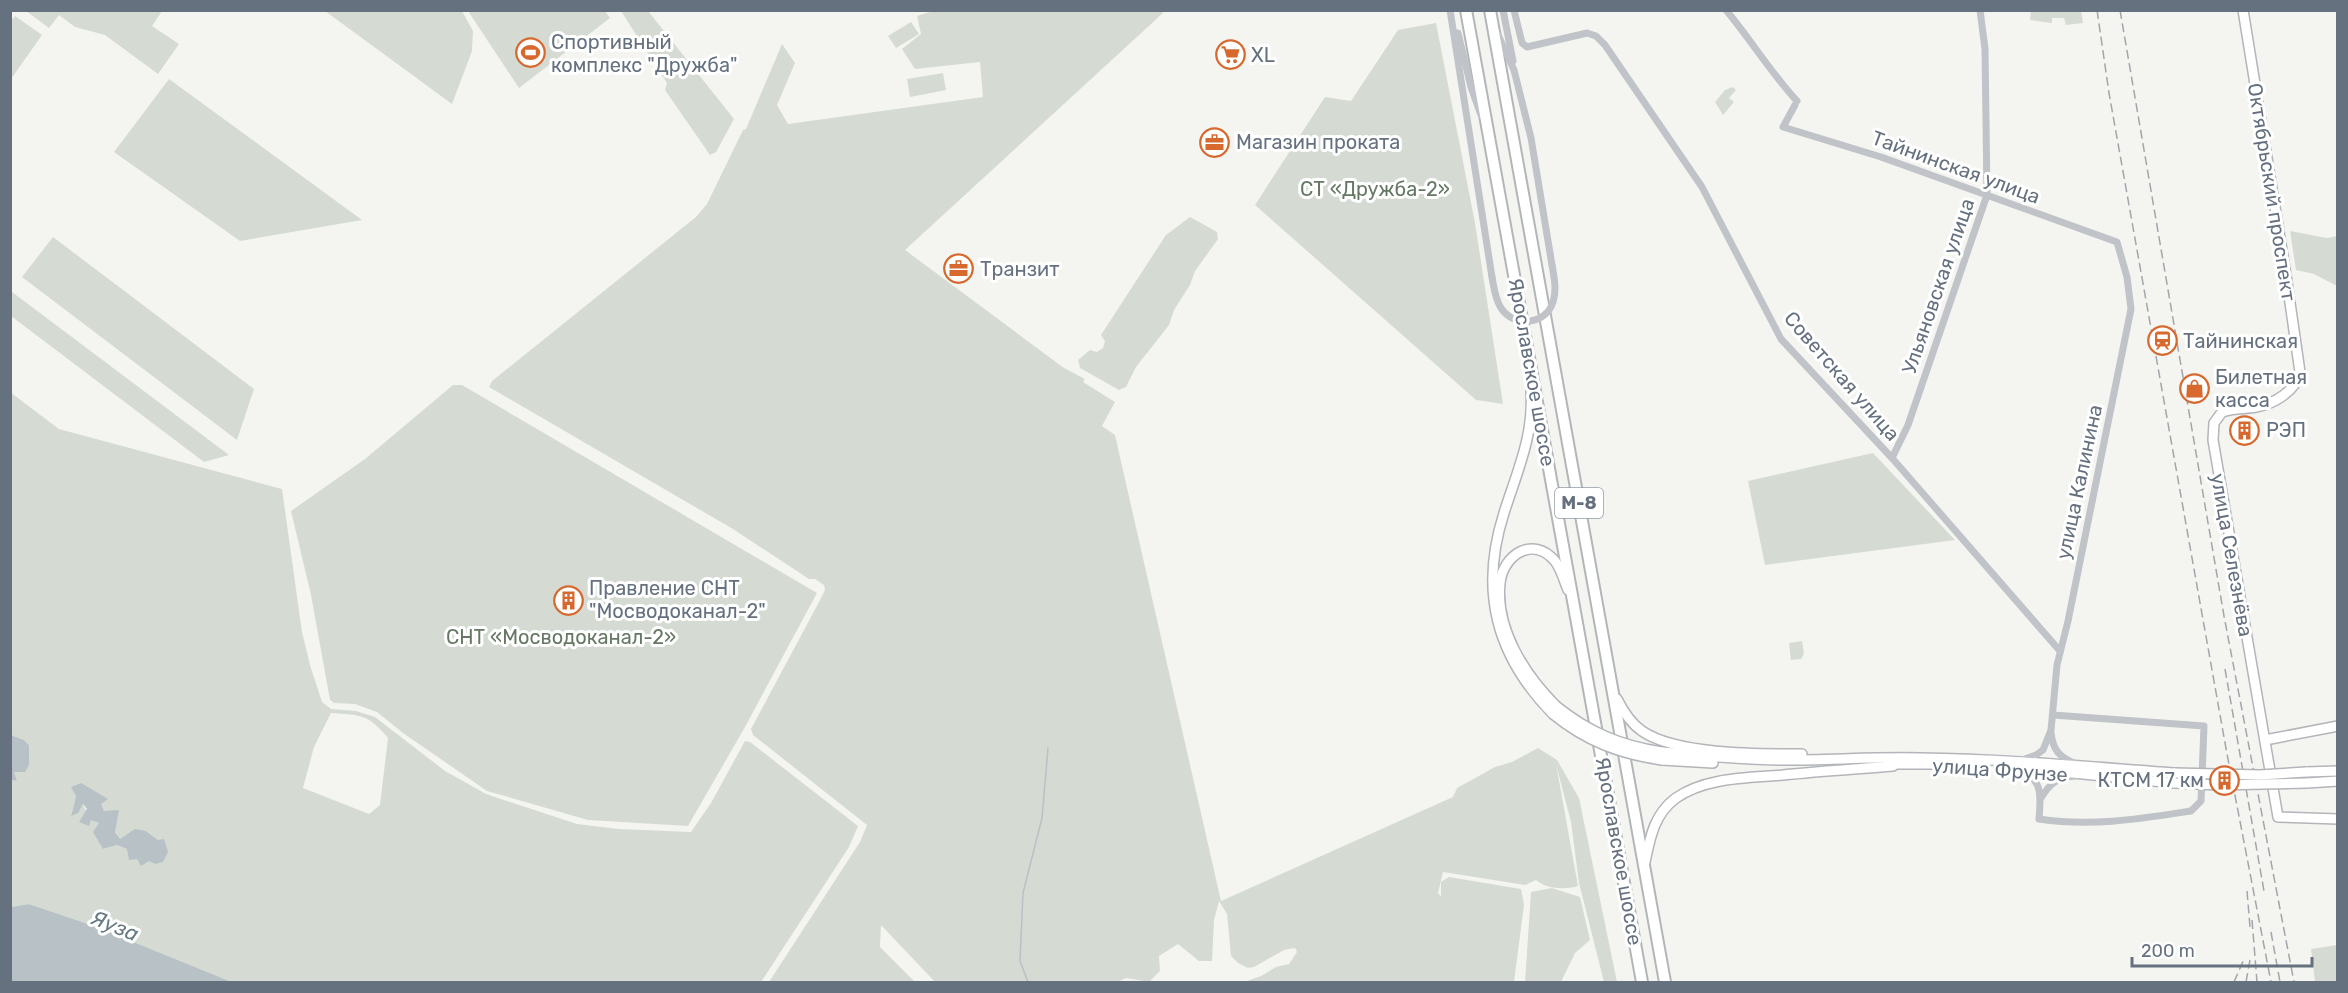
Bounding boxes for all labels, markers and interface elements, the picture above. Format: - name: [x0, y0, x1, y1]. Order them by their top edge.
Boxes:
- place label: Спортивный комплекс "Дружба": [551, 30, 737, 77]
- sports icon: Спортивный комплекс "Дружба": [514, 37, 546, 69]
- supermarket icon: XL: [1214, 39, 1246, 71]
- place label: XL: [1251, 43, 1275, 67]
- street label: Октябрьский проспект: [2243, 81, 2301, 303]
- street label: Тайнинская улица: [1869, 125, 2043, 209]
- office icon: Магазин проката: [1199, 126, 1231, 158]
- place label: Магазин проката: [1236, 130, 1400, 154]
- park label: СТ «Дружба-2»: [1300, 177, 1450, 201]
- street label: Ульяновская улица: [1897, 195, 1979, 377]
- office icon: Транзит: [943, 253, 975, 285]
- place label: Транзит: [980, 257, 1059, 281]
- street label: Ярославское шоссе: [1504, 276, 1560, 468]
- street label: Советская улица: [1779, 306, 1905, 446]
- station icon: Тайнинская: [2146, 325, 2178, 357]
- place label: Тайнинская: [2183, 329, 2298, 353]
- place label: Билетная касса: [2215, 365, 2307, 412]
- shop icon: Билетная касса: [2178, 372, 2210, 404]
- street label: улица Калинина: [2051, 402, 2107, 562]
- building icon: РЭП: [2229, 414, 2261, 446]
- place label: РЭП: [2266, 418, 2306, 442]
- street label: улица Селезнёва: [2206, 471, 2258, 639]
- road number: М-8: [1555, 488, 1603, 518]
- place label: Правление СНТ "Мосводоканал-2": [589, 576, 766, 623]
- building icon: Правление СНТ "Мосводоканал-2": [552, 584, 584, 616]
- park label: СНТ «Мосводоканал-2»: [446, 625, 676, 649]
- street label: улица Фрунзе: [1932, 753, 2068, 787]
- street label: Ярославское шоссе: [1591, 755, 1647, 947]
- building icon: КТСМ 17 км: [2209, 764, 2241, 796]
- place label: КТСМ 17 км: [2097, 768, 2204, 792]
- water label: Яуза: [88, 905, 142, 946]
- scale bar: [2132, 930, 2312, 968]
- text: 200 m: [2141, 940, 2195, 962]

